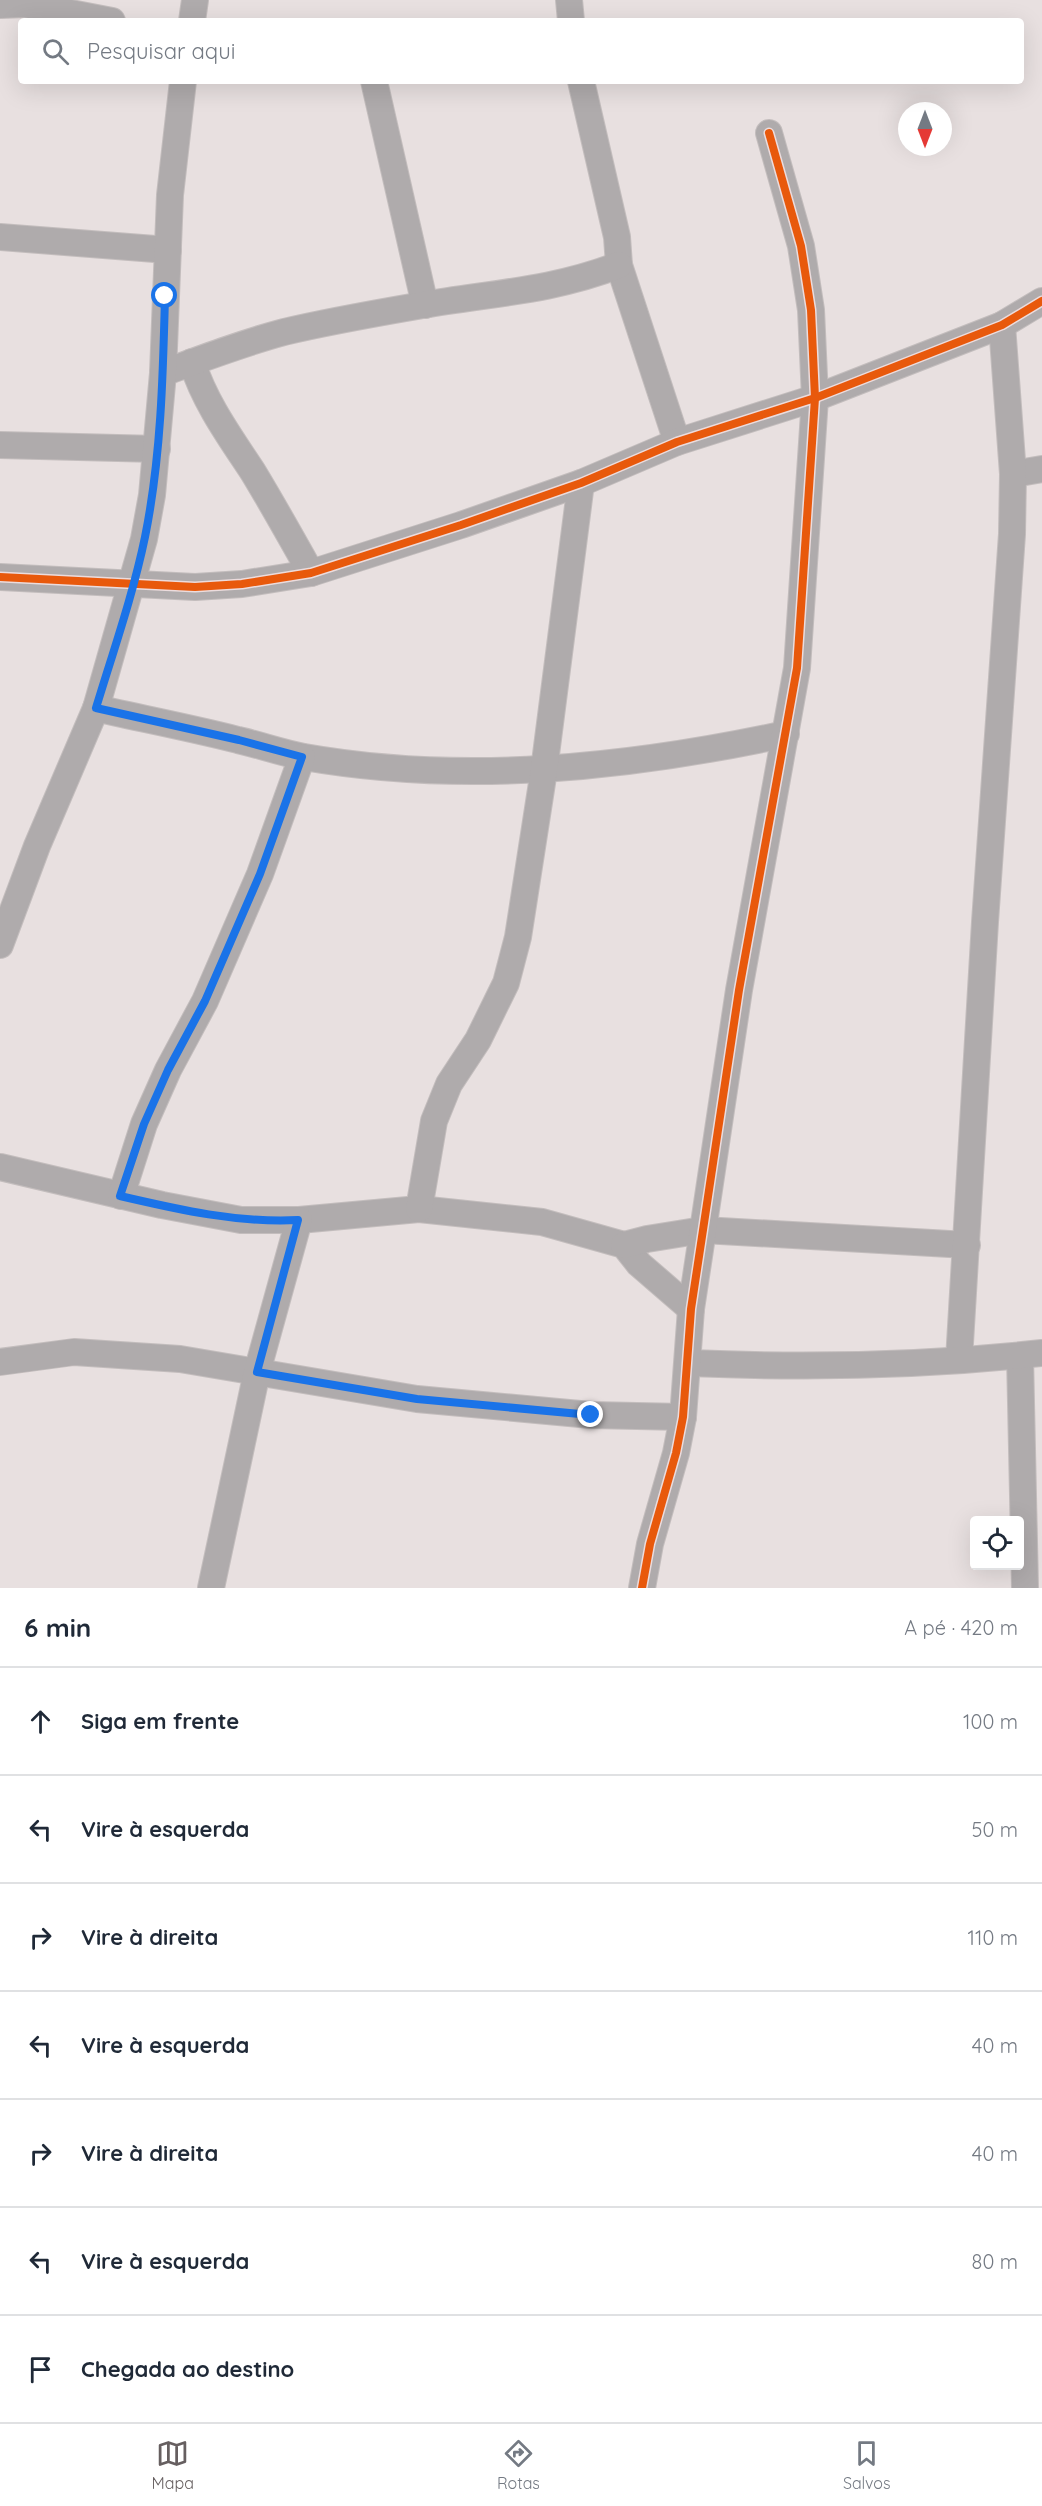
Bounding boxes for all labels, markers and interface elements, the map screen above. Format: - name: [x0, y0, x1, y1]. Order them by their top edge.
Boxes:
- search box: [18, 18, 1024, 84]
- icon: search: [39, 35, 72, 68]
- text: Pesquisar aqui: [87, 37, 235, 65]
- north arrow: [898, 102, 952, 156]
- route start: [151, 282, 177, 308]
- route end: [577, 1401, 603, 1427]
- map controls: [970, 1516, 1024, 1570]
- button: locate: [970, 1516, 1024, 1570]
- text: 6 min: [24, 1611, 91, 1644]
- text: A pé · 420 m: [904, 1615, 1018, 1640]
- icon: ahead: [24, 1705, 57, 1738]
- text: Siga em frente: [81, 1707, 239, 1735]
- text: 100 m: [963, 1709, 1018, 1734]
- icon: left: [24, 1813, 57, 1846]
- text: Vire à esquerda: [81, 1815, 249, 1843]
- text: 50 m: [972, 1817, 1018, 1842]
- icon: right: [24, 1921, 57, 1954]
- text: Vire à direita: [81, 1923, 218, 1951]
- text: 110 m: [968, 1925, 1018, 1950]
- icon: left: [24, 2029, 57, 2062]
- text: Vire à esquerda: [81, 2031, 249, 2059]
- text: 40 m: [972, 2033, 1018, 2058]
- icon: right: [24, 2137, 57, 2170]
- text: Vire à direita: [81, 2139, 218, 2167]
- text: 40 m: [972, 2141, 1018, 2166]
- icon: left: [24, 2245, 57, 2278]
- text: Vire à esquerda: [81, 2247, 249, 2275]
- text: 80 m: [972, 2249, 1018, 2274]
- icon: arrive: [24, 2353, 57, 2386]
- text: Chegada ao destino: [81, 2355, 294, 2383]
- tab: Mapa: [152, 2437, 194, 2493]
- tab: Rotas: [497, 2437, 540, 2493]
- tab: Salvos: [843, 2437, 890, 2493]

